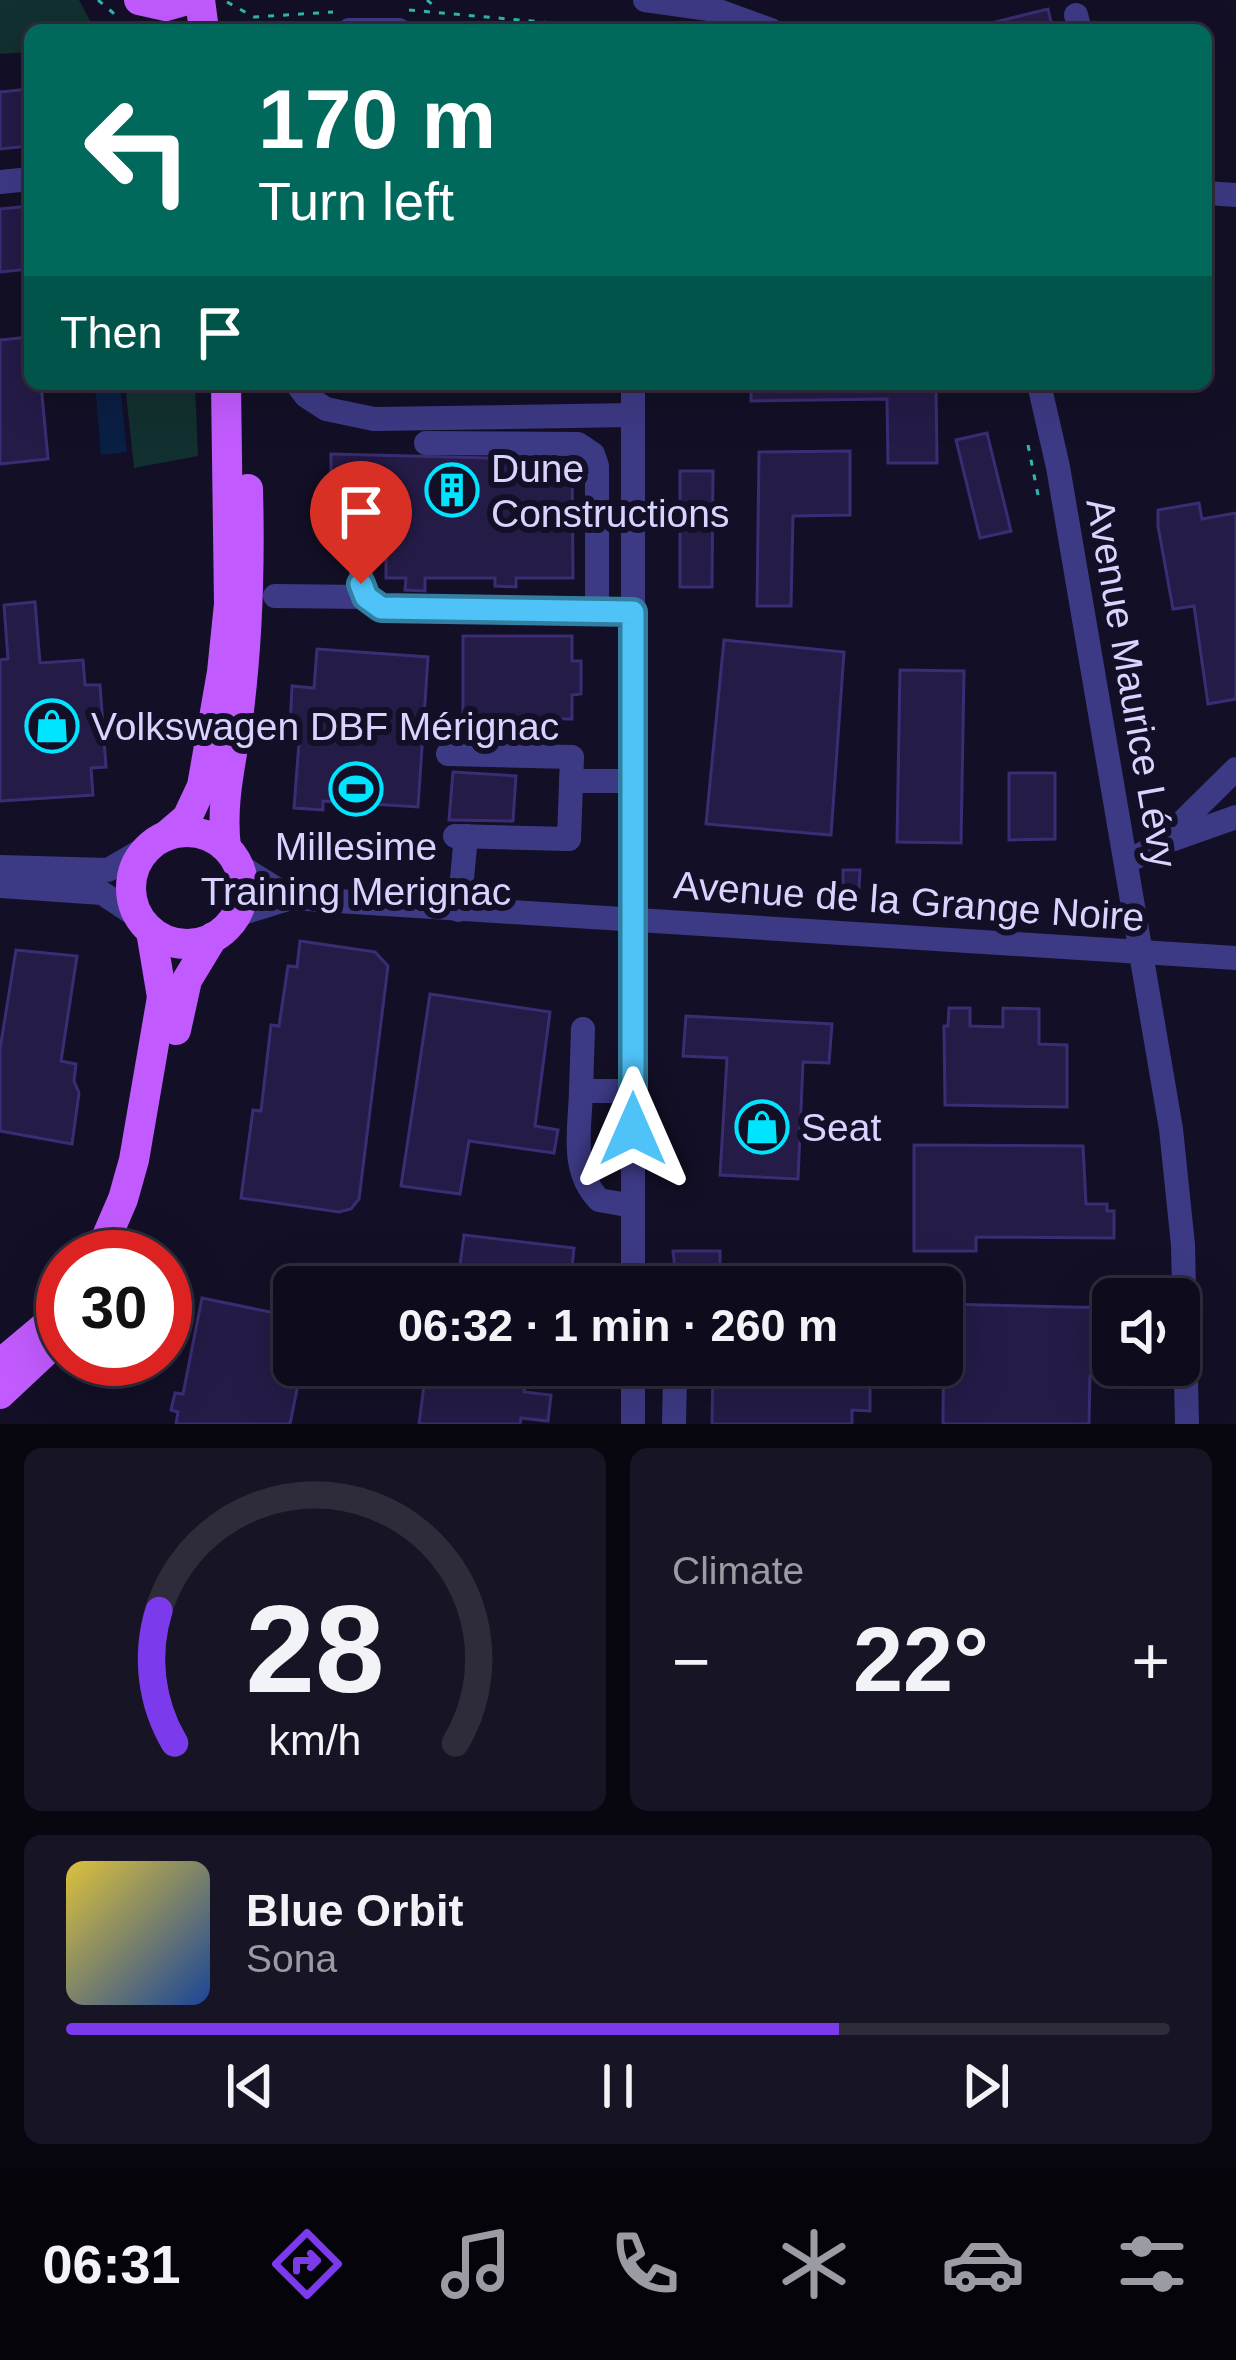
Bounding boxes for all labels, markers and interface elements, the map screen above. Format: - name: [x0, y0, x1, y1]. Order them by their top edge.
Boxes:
- icon: left: [60, 72, 216, 228]
- text: 170 m: [258, 72, 496, 166]
- text: Turn left: [258, 171, 454, 231]
- icon: arrive: [187, 300, 253, 366]
- text: Then: [60, 307, 163, 358]
- place label: Dune Constructions: [491, 447, 729, 535]
- pin: [310, 461, 412, 584]
- building icon: Dune Constructions: [424, 462, 480, 518]
- icon: arrive: [328, 479, 394, 545]
- street label: Avenue Maurice Lévy: [1078, 495, 1186, 872]
- shop icon: Volkswagen DBF Mérignac: [24, 698, 80, 754]
- place label: Volkswagen DBF Mérignac: [91, 705, 559, 748]
- sports icon: Millesime Training Merignac: [328, 761, 384, 817]
- place label: Millesime Training Merignac: [201, 825, 511, 913]
- street label: Avenue de la Grange Noire: [672, 863, 1146, 939]
- position arrow: [570, 1066, 696, 1192]
- shop icon: Seat: [734, 1099, 790, 1155]
- place label: Seat: [801, 1106, 881, 1149]
- speed limit sign: 30: [36, 1230, 192, 1386]
- map controls: [1092, 1278, 1200, 1386]
- button: sound: [1092, 1278, 1200, 1386]
- text: 06:32 · 1 min · 260 m: [398, 1300, 838, 1351]
- text: Climate: [672, 1549, 804, 1592]
- text: 28: [246, 1579, 384, 1718]
- text: 22°: [853, 1610, 989, 1710]
- text: −: [672, 1624, 711, 1698]
- text: +: [1131, 1624, 1170, 1698]
- text: km/h: [269, 1715, 361, 1763]
- text: Blue Orbit: [246, 1885, 464, 1936]
- text: Sona: [246, 1937, 337, 1980]
- icon: previous: [217, 2053, 283, 2119]
- icon: pause: [585, 2053, 651, 2119]
- icon: next: [953, 2053, 1019, 2119]
- icon: directions: [265, 2222, 349, 2306]
- icon: music: [434, 2222, 518, 2306]
- icon: phone: [603, 2222, 687, 2306]
- icon: climate: [772, 2222, 856, 2306]
- icon: car: [941, 2222, 1025, 2306]
- icon: filters: [1110, 2222, 1194, 2306]
- text: 06:31: [42, 2234, 181, 2294]

